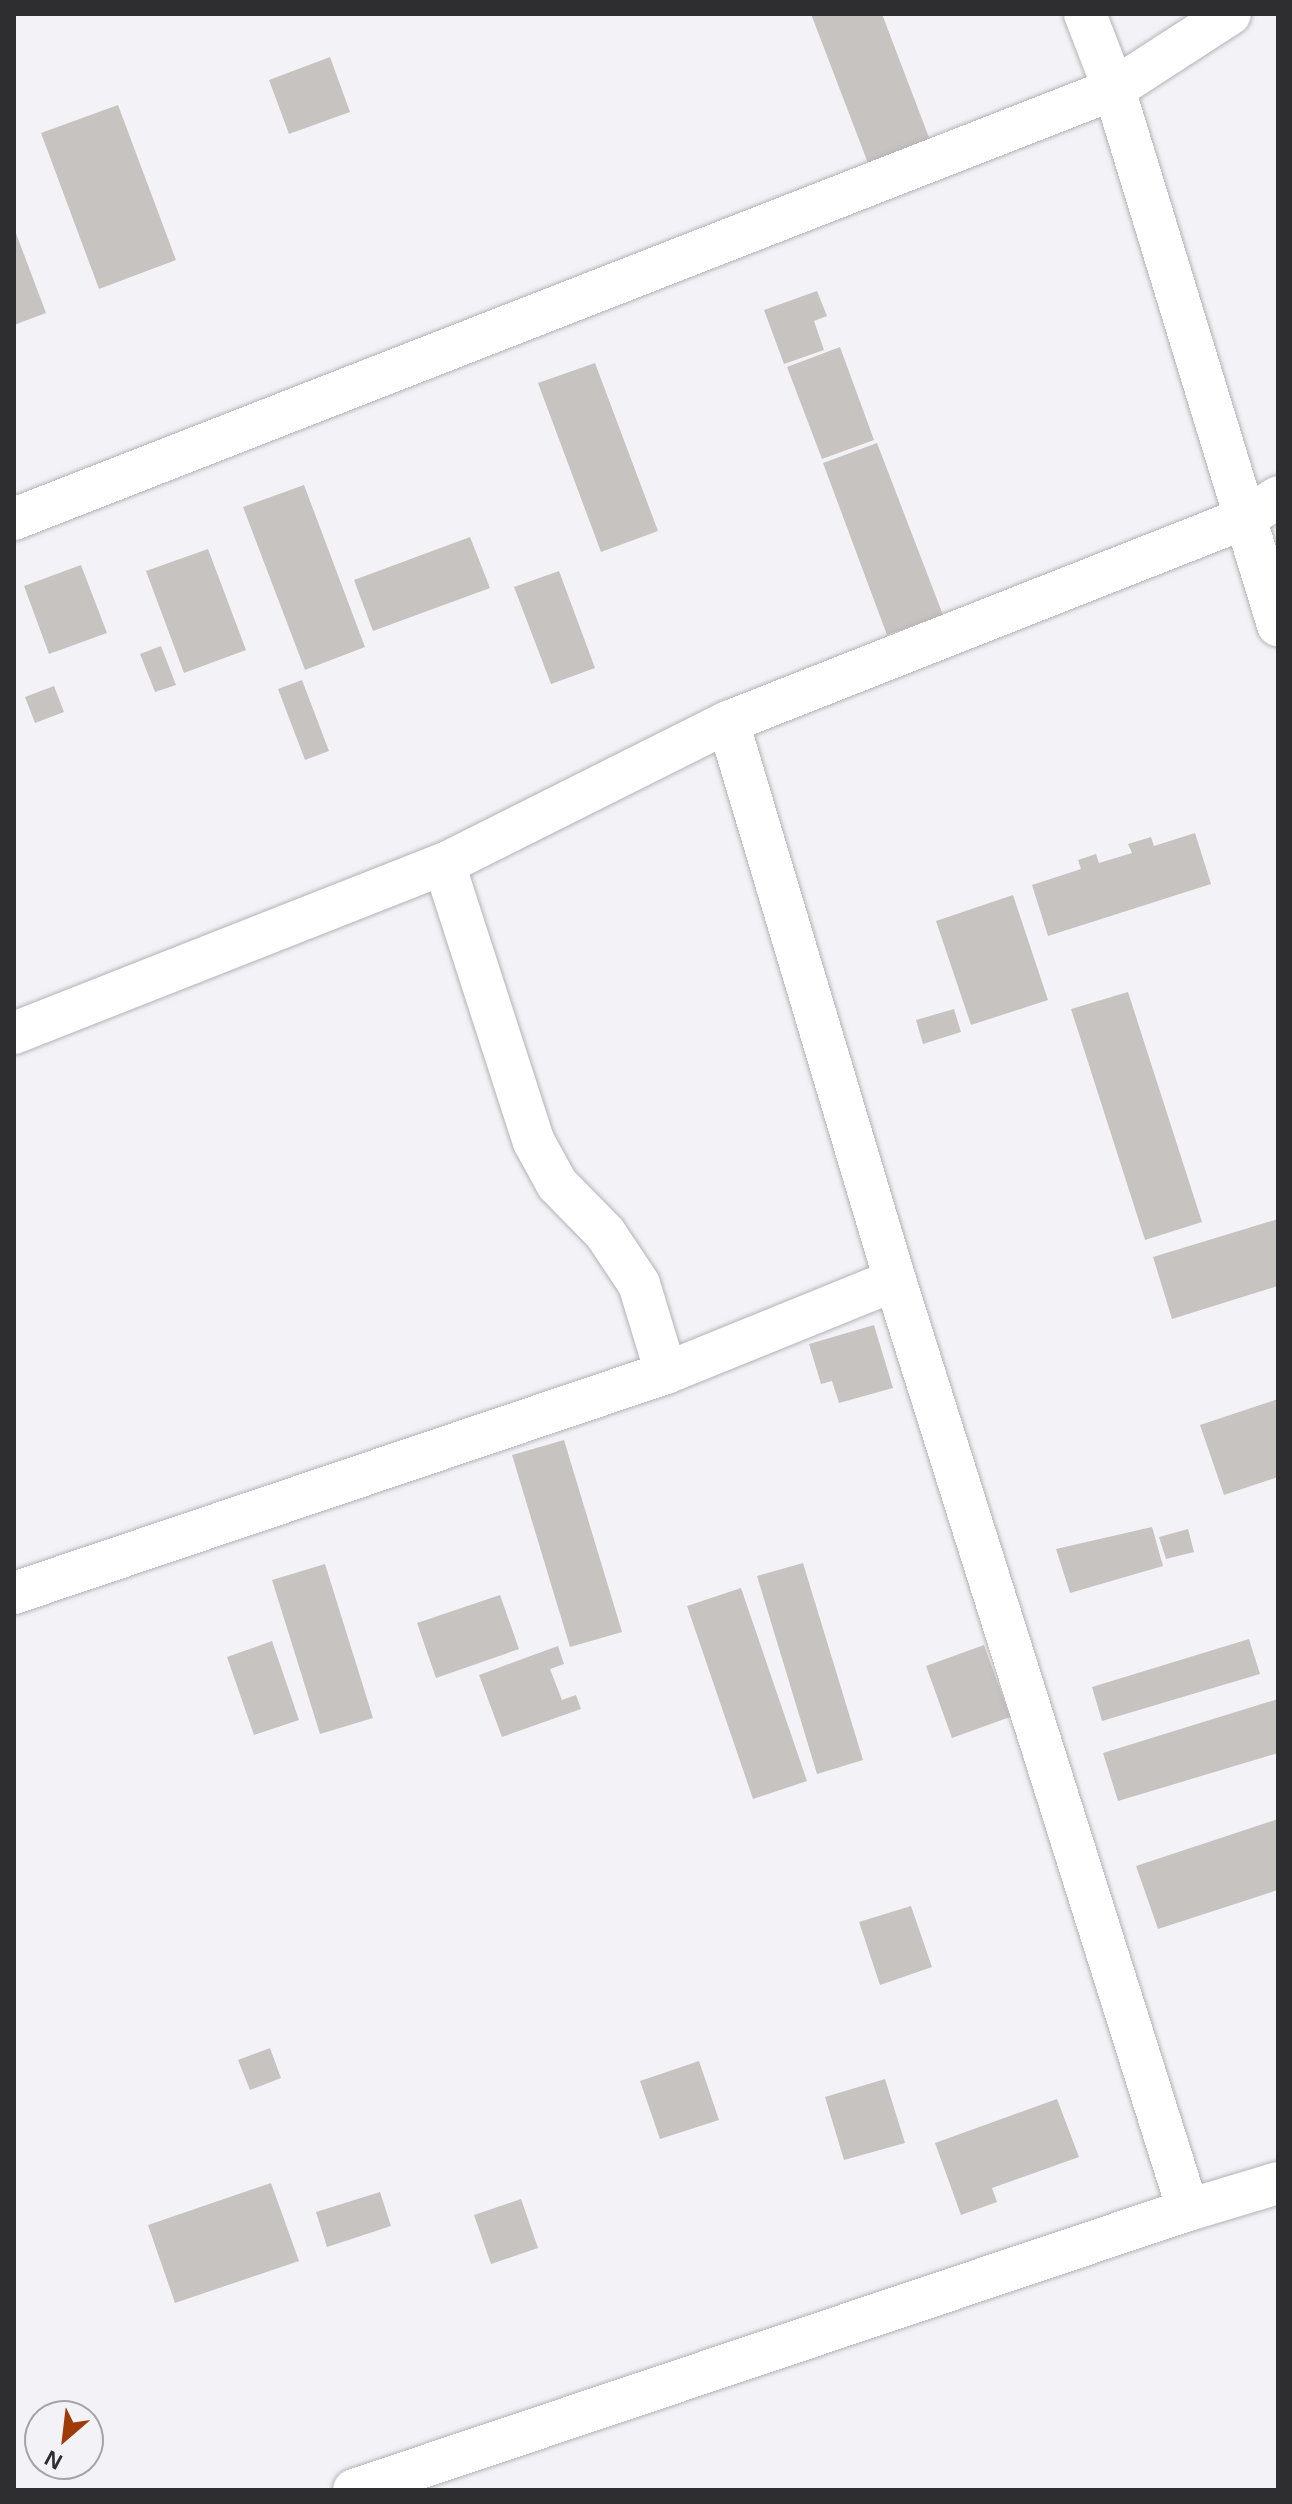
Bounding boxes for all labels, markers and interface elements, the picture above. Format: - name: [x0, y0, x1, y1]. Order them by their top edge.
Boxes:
- north arrow: [24, 2400, 104, 2480]
- text: N: [41, 2445, 66, 2475]

